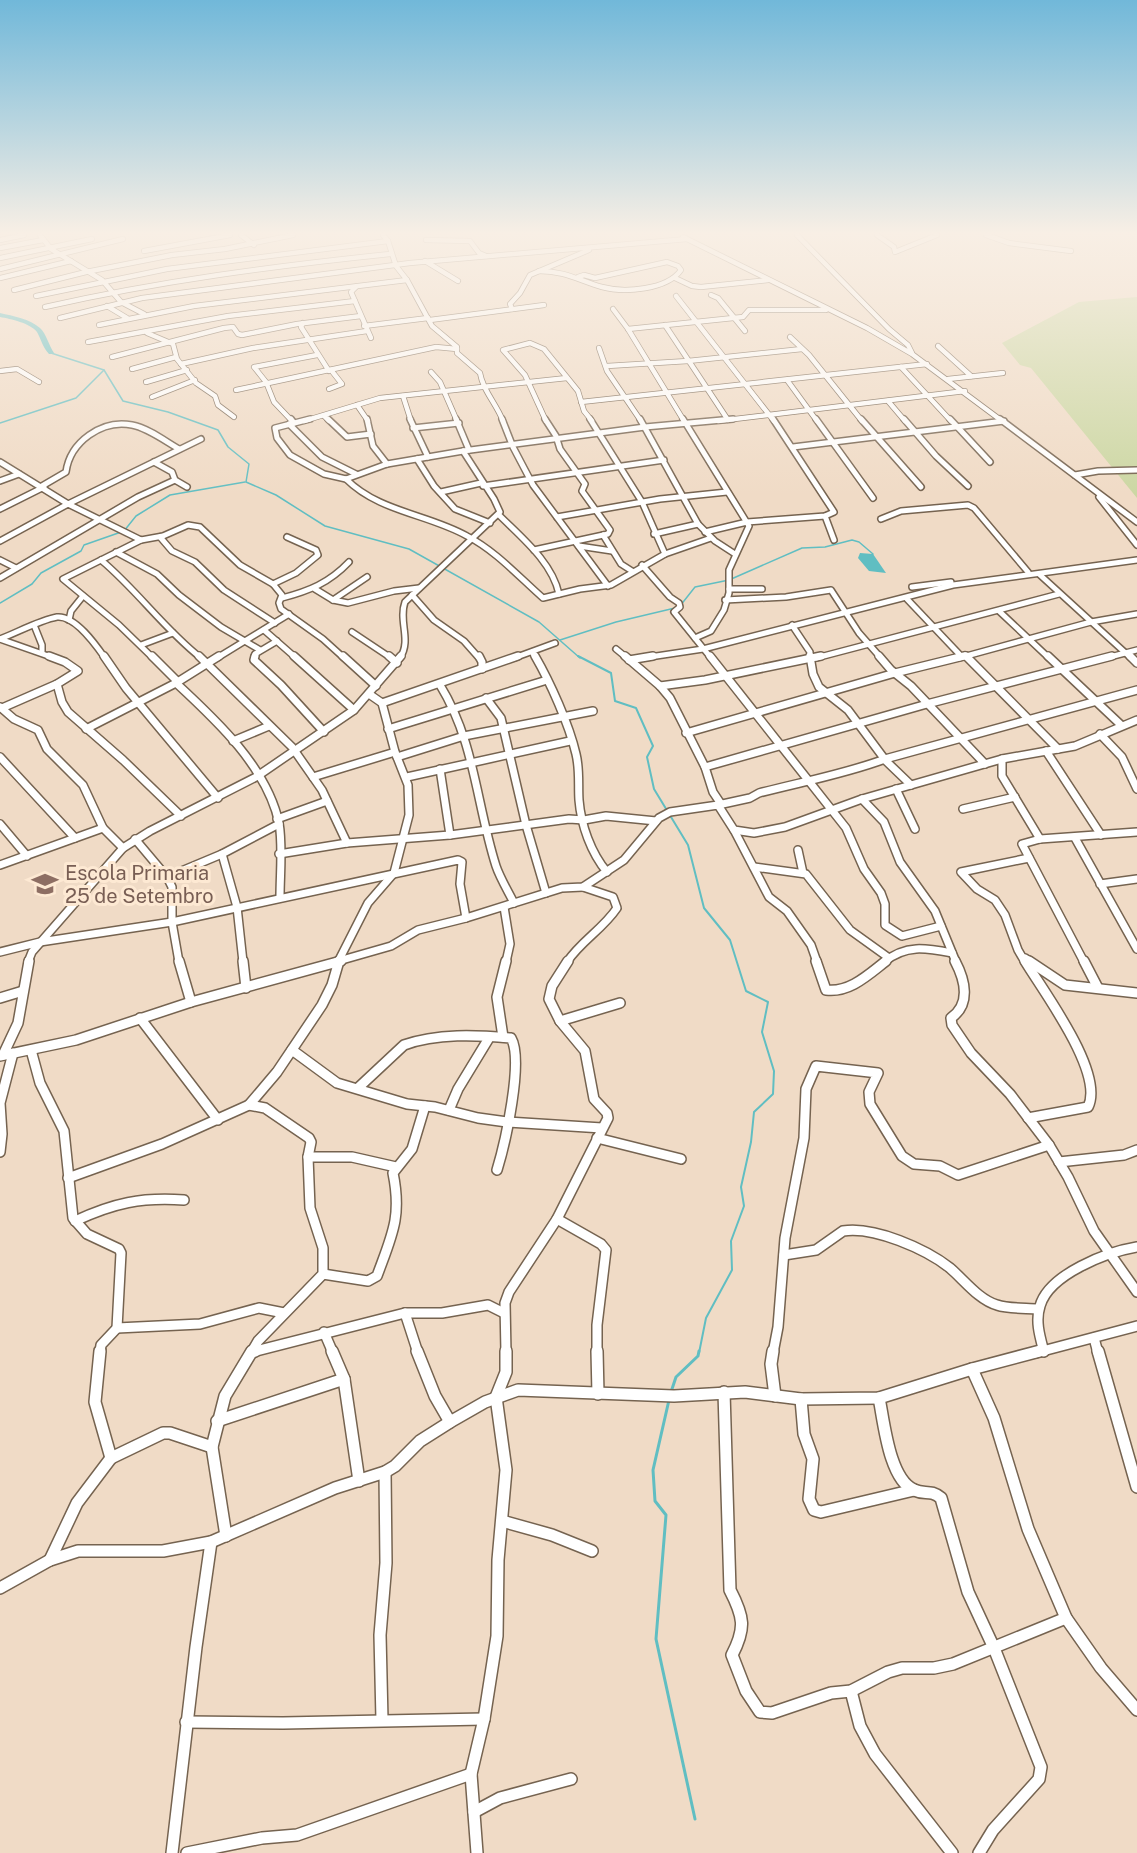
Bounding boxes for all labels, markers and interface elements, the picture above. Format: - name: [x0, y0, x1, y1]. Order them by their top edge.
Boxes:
- place label: Escola Primaria 25 de Setembro: [65, 861, 214, 908]
- school or university icon: Escola Primaria 25 de Setembro: [30, 869, 60, 899]

